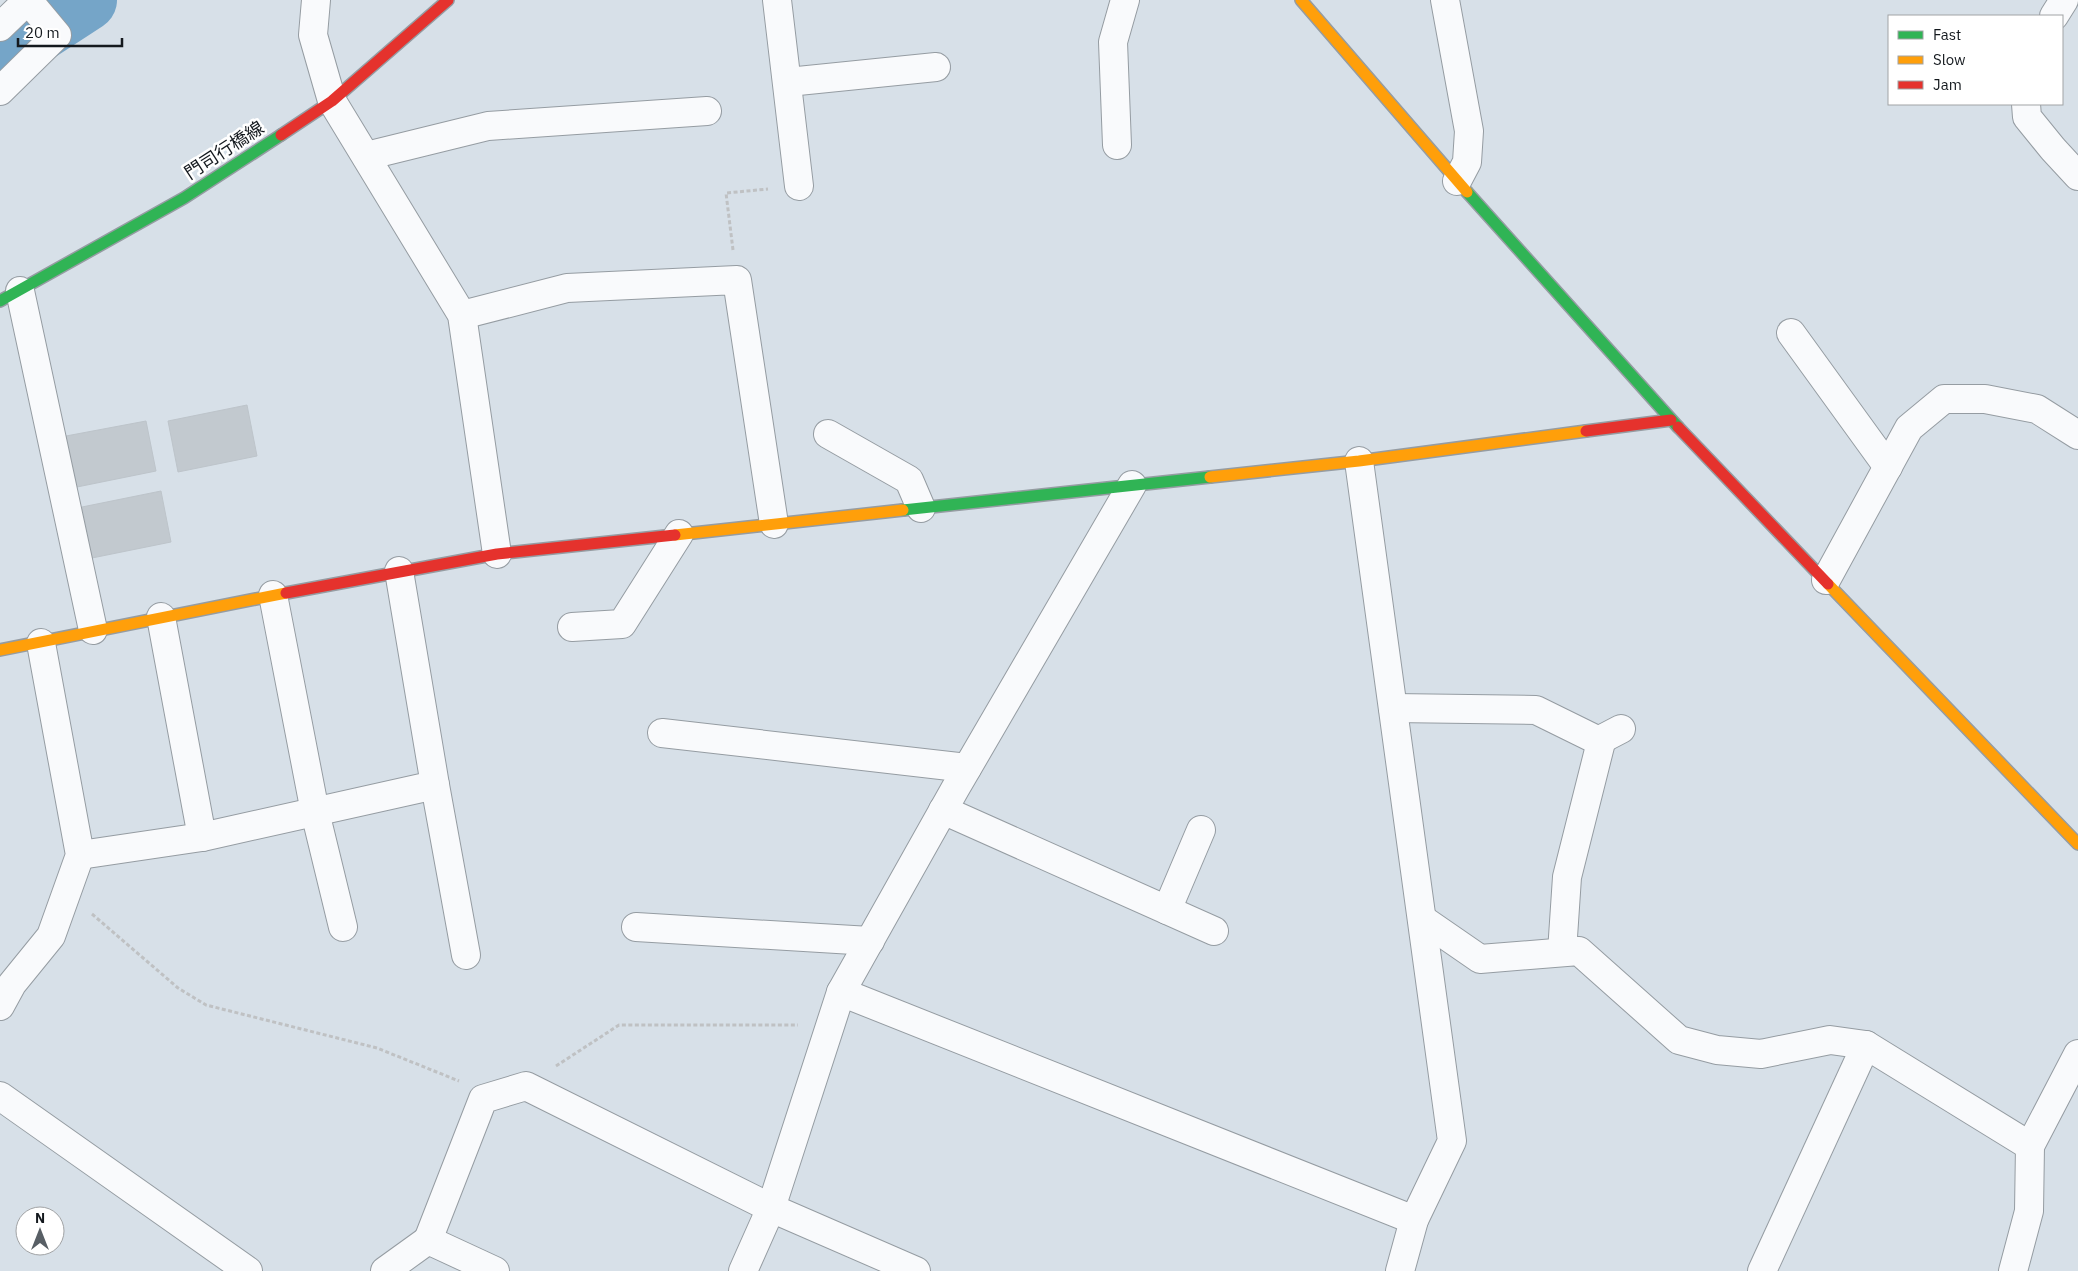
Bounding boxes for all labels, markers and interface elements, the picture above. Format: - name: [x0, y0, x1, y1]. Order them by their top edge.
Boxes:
- scale bar: [18, 15, 121, 47]
- legend: [1888, 15, 2063, 105]
- text: 20 m: [25, 23, 60, 42]
- text: Fast: [1933, 25, 1961, 44]
- text: Slow: [1933, 50, 1966, 69]
- text: Jam: [1933, 75, 1962, 94]
- street label: 門司行橋線: [180, 116, 268, 184]
- north arrow: [15, 1206, 65, 1256]
- text: N: [35, 1209, 45, 1227]

